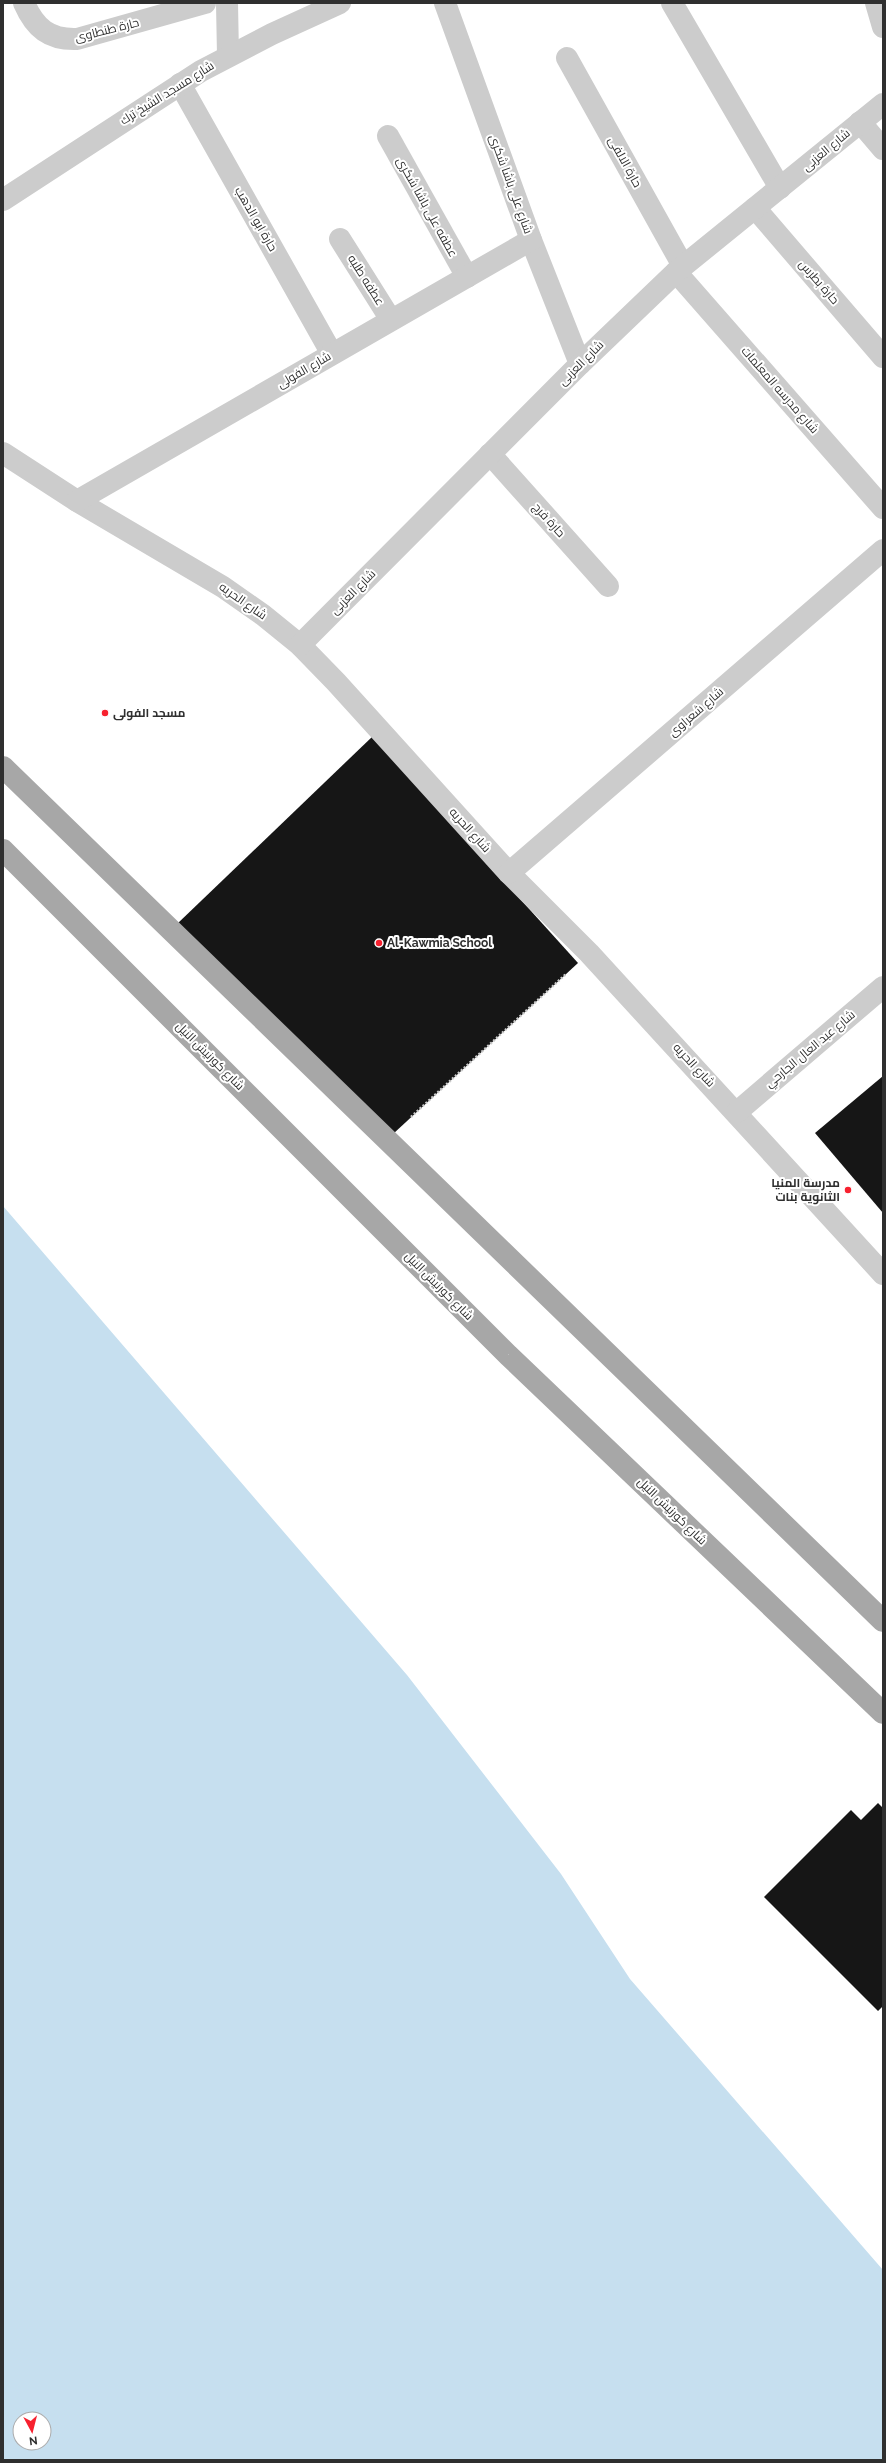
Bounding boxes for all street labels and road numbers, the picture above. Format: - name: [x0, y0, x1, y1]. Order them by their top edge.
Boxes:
- street label: حارة طنطاوى: [73, 15, 141, 45]
- street label: شارع مسجد الشيخ ترك: [117, 58, 217, 128]
- street label: شارع العزبى: [799, 126, 853, 175]
- street label: شارع على باشا شكرى: [486, 132, 535, 236]
- street label: حارة الالفى: [605, 134, 645, 190]
- street label: عطفه على باشا شكرى: [394, 155, 460, 259]
- street label: حارة ابو الدهب: [232, 184, 280, 254]
- street label: عطفه طلبه: [345, 252, 387, 308]
- street label: حارة بطرس: [796, 257, 842, 307]
- street label: شارع العزبى: [556, 338, 607, 389]
- street label: شارع مدرسه المعلمات: [738, 344, 822, 437]
- street label: شارع الفولى: [275, 349, 334, 392]
- street label: حارة فرج: [529, 500, 568, 541]
- street label: شارع العزبى: [328, 567, 379, 618]
- street label: شارع الحريه: [216, 580, 270, 623]
- street label: شارع شعراوى: [666, 684, 727, 740]
- street label: شارع الحريه: [446, 805, 494, 856]
- street label: شارع عبد العال الجارحي: [762, 1007, 860, 1093]
- street label: شارع كورنيش النيل: [172, 1019, 247, 1094]
- street label: شارع الحريه: [669, 1040, 718, 1091]
- street label: شارع كورنيش النيل: [401, 1249, 476, 1324]
- street label: شارع كورنيش النيل: [634, 1474, 710, 1548]

